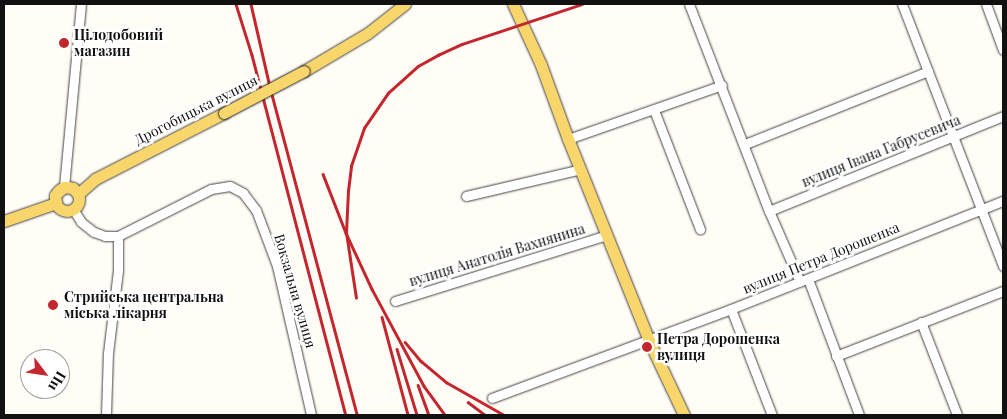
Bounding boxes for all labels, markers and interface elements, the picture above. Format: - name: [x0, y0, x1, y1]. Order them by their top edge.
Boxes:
- place label: Цілодобовий магазин: [74, 27, 163, 59]
- marker: Цілодобовий магазин: [58, 37, 70, 49]
- street label: Дрогобицька вулиця: [132, 72, 260, 148]
- street label: вулиця Івана Габрусевича: [799, 111, 963, 191]
- street label: вулиця Петра Дорошенка: [740, 219, 902, 297]
- street label: вулиця Анатолія Вахнянина: [407, 220, 587, 290]
- street label: Вокзальна вулиця: [271, 232, 319, 350]
- place label: Стрийська центральна міська лікарня: [64, 289, 224, 322]
- marker: Стрийська центральна міська лікарня: [46, 298, 60, 312]
- place label: Петра Дорошенка вулиця: [657, 331, 780, 364]
- marker: Петра Дорошенка вулиця: [641, 341, 653, 353]
- north arrow: [20, 349, 70, 399]
- text: Пн: [44, 368, 71, 395]

